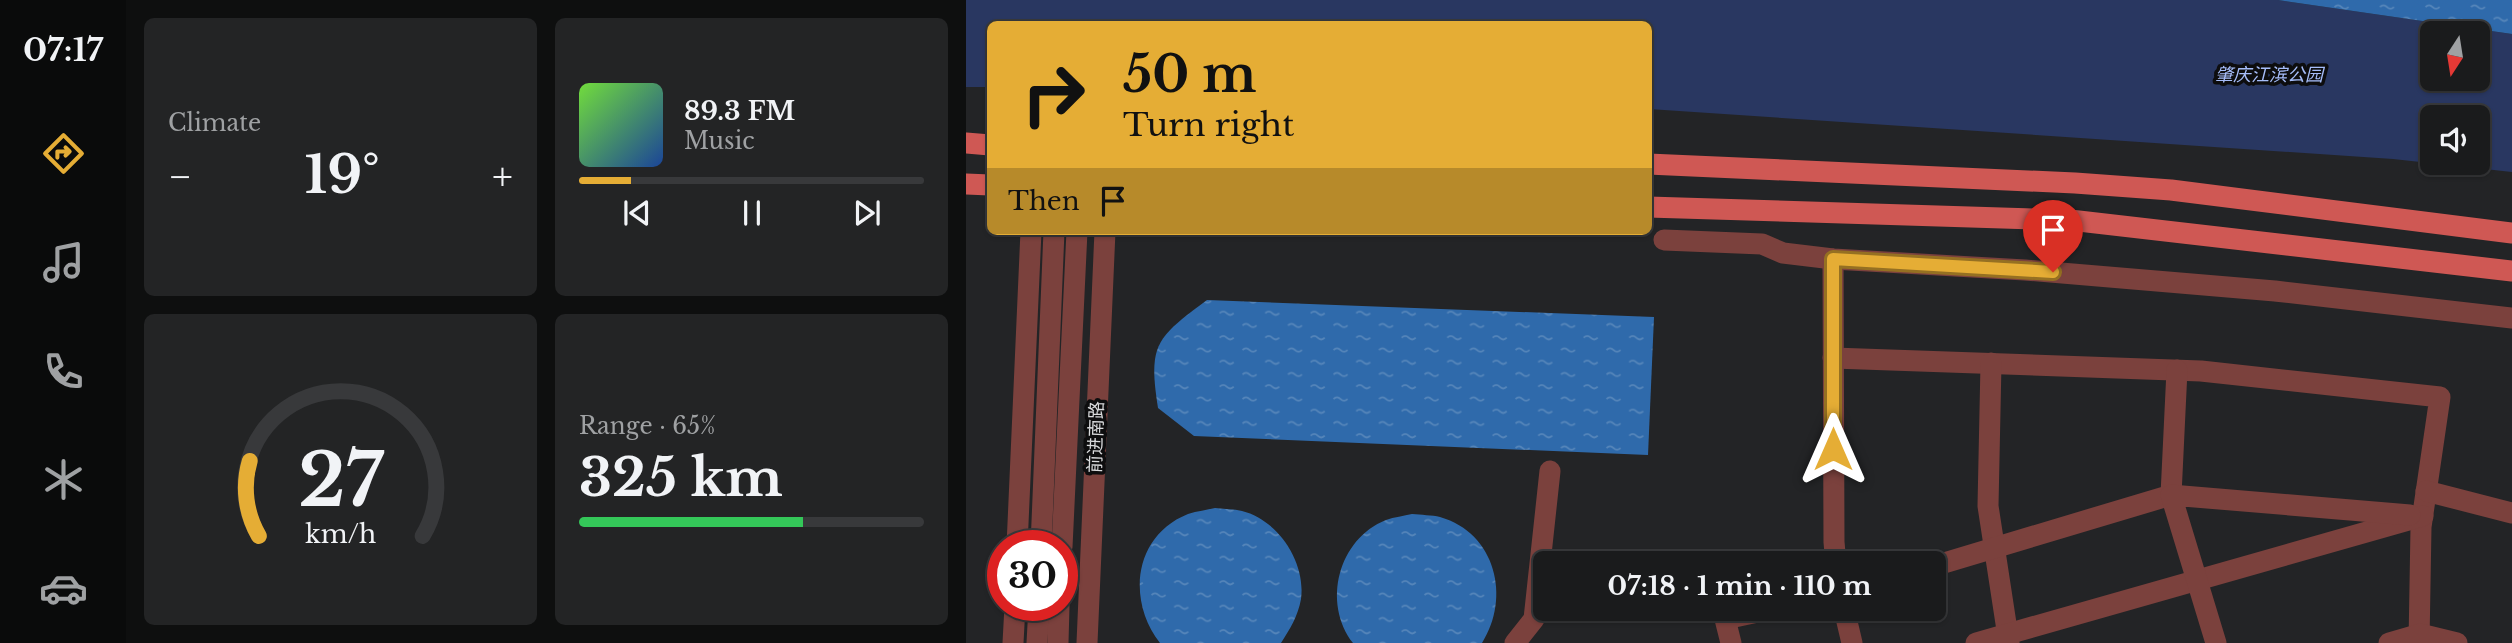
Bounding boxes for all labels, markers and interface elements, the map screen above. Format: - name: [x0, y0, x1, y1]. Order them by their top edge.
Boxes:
- north arrow: [2420, 21, 2490, 91]
- map controls: [2420, 21, 2490, 175]
- text: 07:17: [23, 30, 103, 70]
- text: 50 m: [1123, 44, 1256, 105]
- icon: right: [1008, 49, 1099, 140]
- park label: 肇庆江滨公园: [2215, 64, 2326, 86]
- text: 89.3 FM: [684, 95, 795, 127]
- text: Turn right: [1123, 105, 1294, 145]
- button: sound: [2420, 105, 2490, 175]
- text: Climate: [168, 109, 261, 137]
- text: Music: [684, 127, 755, 155]
- icon: directions: [39, 129, 88, 178]
- text: 19°: [305, 143, 380, 207]
- text: −: [168, 153, 192, 200]
- text: +: [492, 153, 513, 200]
- icon: arrive: [1094, 182, 1132, 220]
- text: Then: [1008, 185, 1080, 217]
- icon: previous: [618, 194, 656, 232]
- icon: pause: [733, 194, 771, 232]
- icon: next: [848, 194, 886, 232]
- pin: [2023, 200, 2083, 272]
- icon: arrive: [2034, 211, 2072, 249]
- icon: music: [39, 238, 88, 287]
- icon: phone: [39, 347, 88, 396]
- street label: 前进南路: [1084, 401, 1108, 473]
- text: Range · 65%: [579, 412, 716, 440]
- position arrow: [1796, 412, 1870, 486]
- text: 27: [298, 435, 384, 526]
- text: 325 km: [579, 446, 783, 510]
- icon: climate: [39, 455, 88, 504]
- text: km/h: [305, 518, 376, 549]
- speed limit sign: 30: [987, 530, 1078, 621]
- icon: car: [39, 564, 88, 613]
- text: 07:18 · 1 min · 110 m: [1608, 570, 1871, 602]

